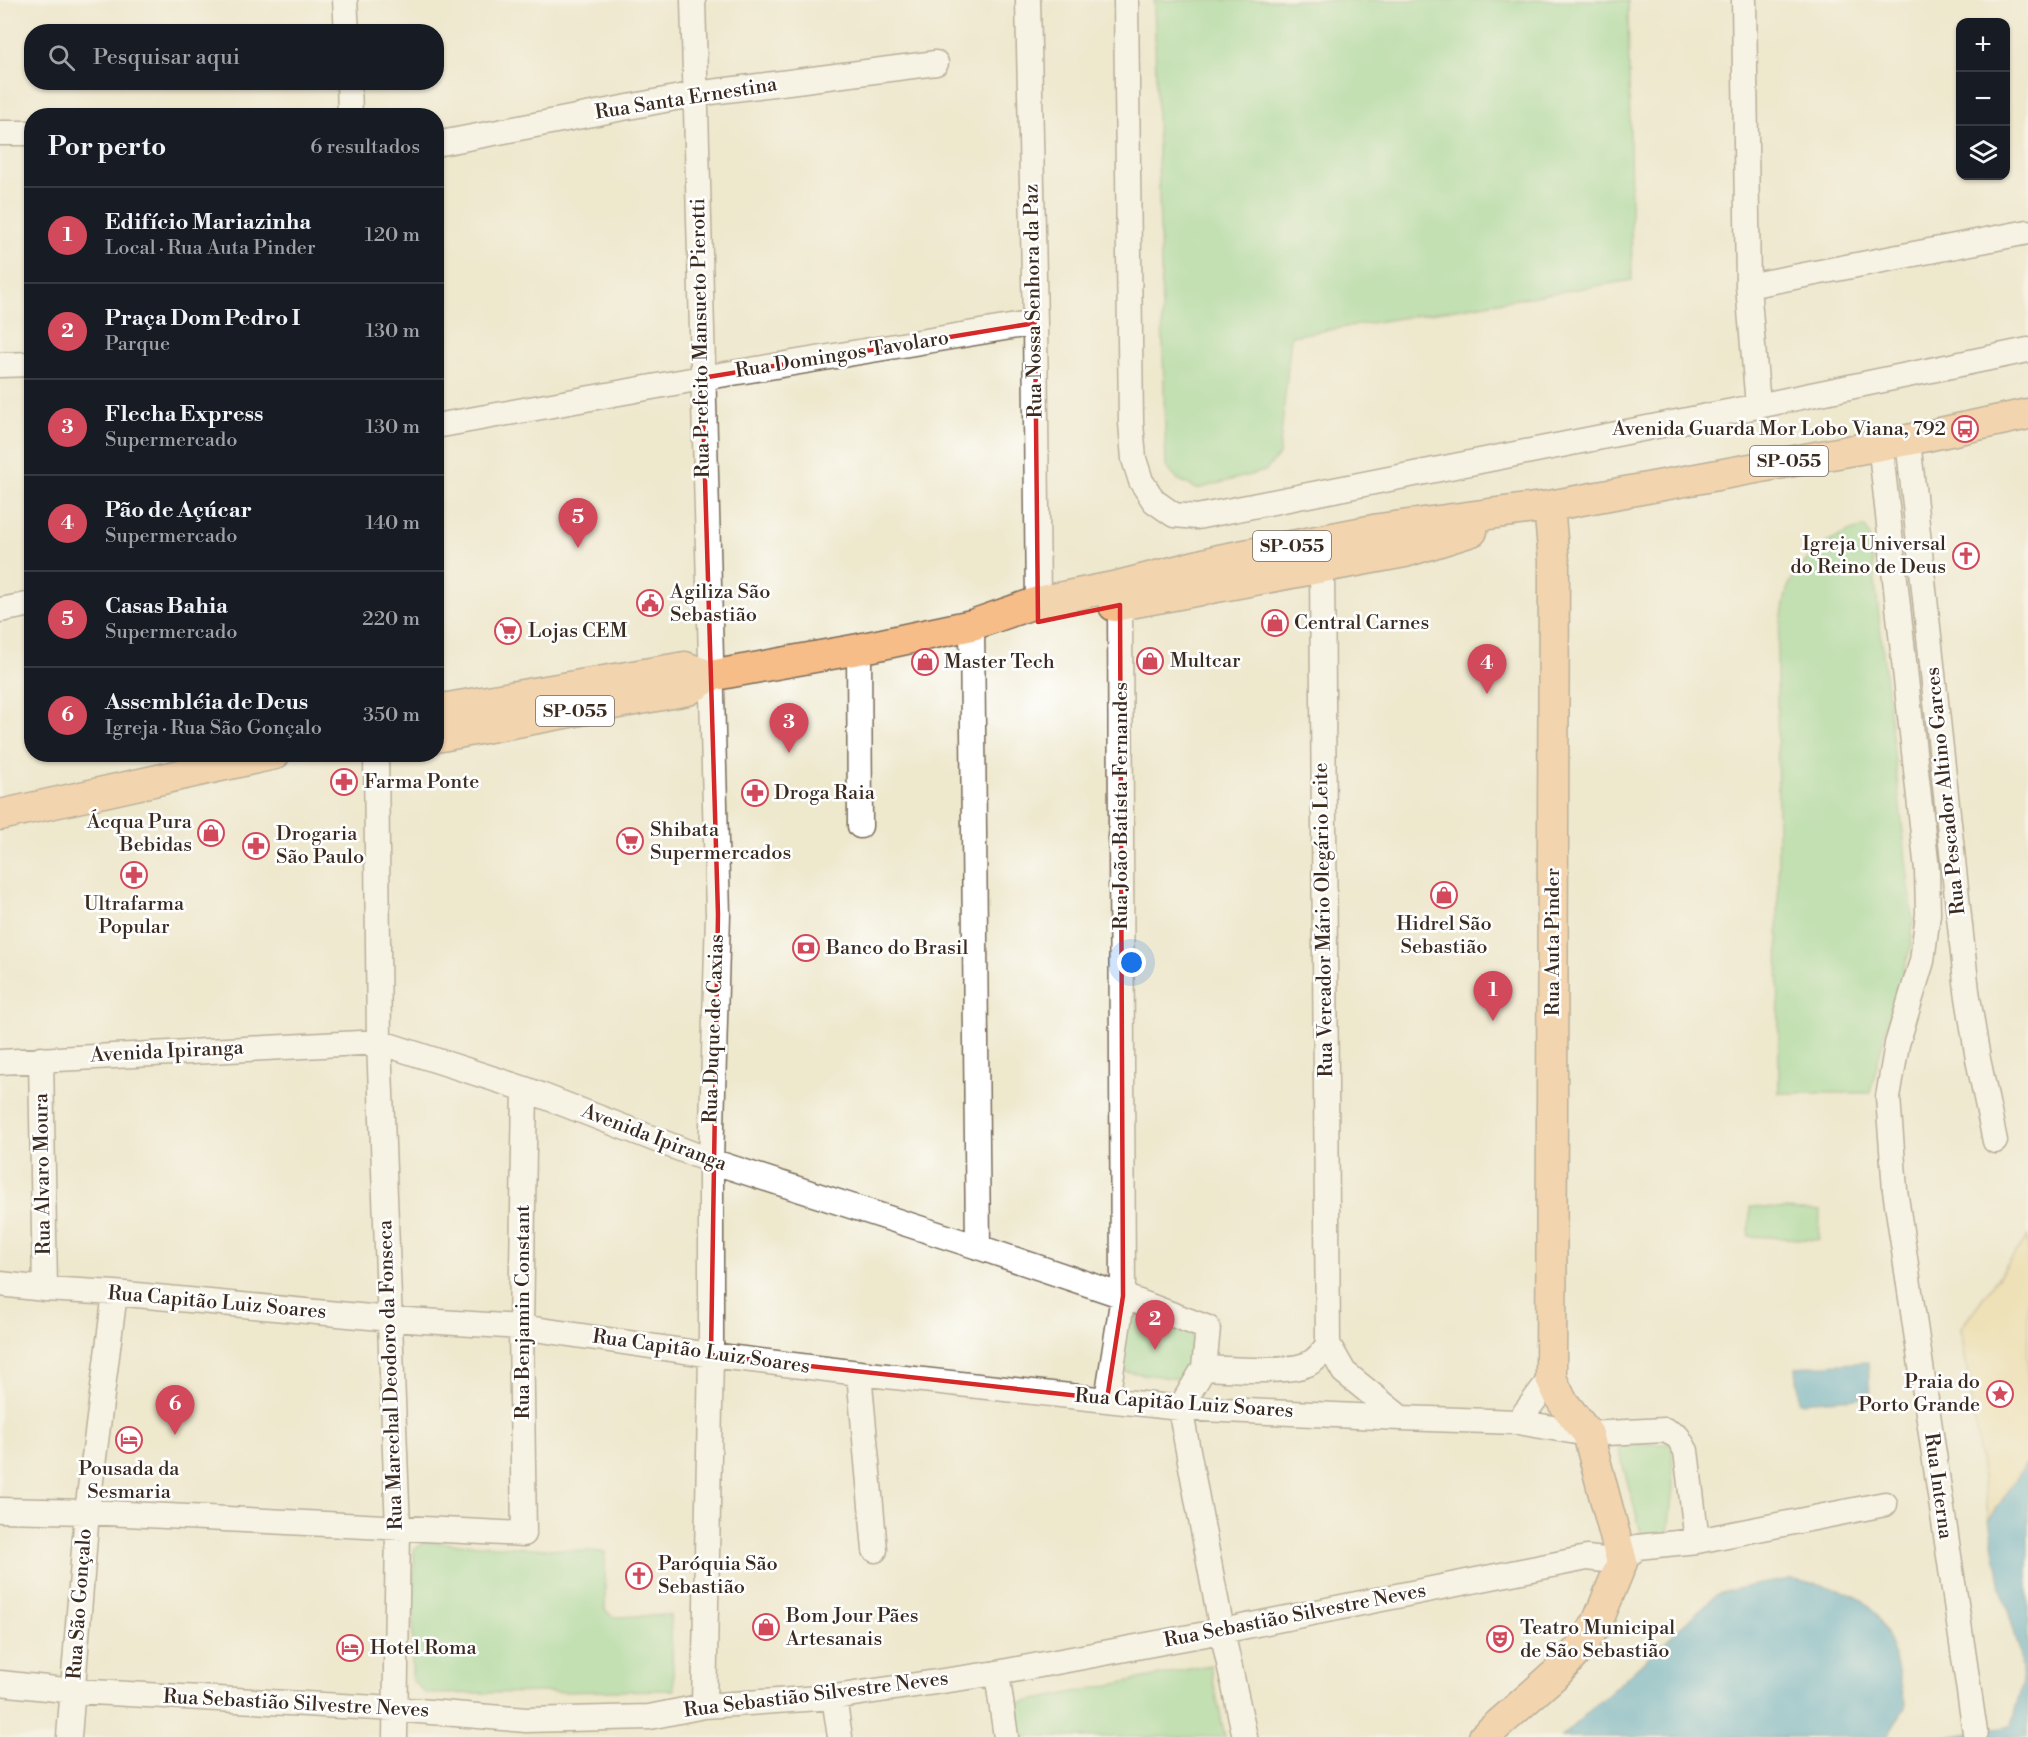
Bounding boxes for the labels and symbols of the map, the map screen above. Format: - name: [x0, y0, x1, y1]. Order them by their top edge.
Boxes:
- street label: Rua Santa Ernestina: [593, 72, 780, 126]
- street label: Rua Nossa Senhora da Paz: [1019, 184, 1049, 418]
- street label: Rua Prefeito Mansueto Pierotti: [686, 197, 716, 478]
- street label: Rua Domingos Tavolaro: [733, 326, 951, 384]
- bus stop icon: Avenida Guarda Mor Lobo Viana, 792: [1950, 414, 1980, 444]
- place label: Avenida Guarda Mor Lobo Viana, 792: [1611, 417, 1946, 442]
- road number: SP-055: [1750, 446, 1828, 476]
- pin: 5: [558, 498, 598, 548]
- road number: SP-055: [1253, 531, 1331, 561]
- place label: Igreja Universal do Reino de Deus: [1790, 532, 1946, 580]
- church icon: Igreja Universal do Reino de Deus: [1951, 541, 1981, 571]
- place label: Agiliza São Sebastião: [669, 580, 770, 628]
- public building icon: Agiliza São Sebastião: [635, 588, 665, 618]
- shop icon: Central Carnes: [1260, 608, 1290, 638]
- place label: Central Carnes: [1294, 611, 1429, 636]
- supermarket icon: Lojas CEM: [493, 616, 523, 646]
- place label: Lojas CEM: [528, 619, 628, 644]
- pin: 4: [1468, 644, 1506, 694]
- shop icon: Multcar: [1135, 646, 1165, 676]
- shop icon: Master Tech: [910, 647, 940, 677]
- place label: Multcar: [1170, 649, 1241, 674]
- place label: Master Tech: [944, 650, 1055, 675]
- street label: Rua Pescador Altino Garces: [1921, 666, 1971, 916]
- street label: Rua João Batista Fernandes: [1109, 682, 1134, 930]
- road number: SP-055: [536, 696, 614, 726]
- pin: 3: [770, 704, 808, 753]
- street label: Rua Vereador Mário Olegário Leite: [1309, 762, 1339, 1078]
- pharmacy icon: Farma Ponte: [329, 767, 359, 797]
- place label: Farma Ponte: [364, 770, 479, 795]
- pharmacy icon: Droga Raia: [740, 778, 770, 808]
- place label: Droga Raia: [774, 781, 876, 806]
- place label: Ácqua Pura Bebidas: [86, 809, 193, 858]
- shop icon: Ácqua Pura Bebidas: [196, 818, 226, 848]
- place label: Shibata Supermercados: [650, 818, 791, 866]
- place label: Drogaria São Paulo: [276, 822, 364, 870]
- supermarket icon: Shibata Supermercados: [615, 826, 645, 856]
- pharmacy icon: Drogaria São Paulo: [241, 831, 271, 861]
- pharmacy icon: Ultrafarma Popular: [119, 860, 149, 890]
- street label: Rua Auta Pinder: [1541, 867, 1566, 1016]
- shop icon: Hidrel São Sebastião: [1429, 880, 1459, 910]
- place label: Ultrafarma Popular: [84, 892, 185, 940]
- place label: Hidrel São Sebastião: [1396, 912, 1492, 960]
- bank icon: Banco do Brasil: [791, 933, 821, 963]
- street label: Rua Duque de Caxias: [698, 934, 730, 1124]
- place label: Banco do Brasil: [825, 936, 968, 961]
- your location: [1117, 948, 1146, 977]
- pin: 1: [1474, 972, 1512, 1021]
- street label: Avenida Ipiranga: [89, 1035, 245, 1069]
- street label: Rua Alvaro Moura: [29, 1092, 57, 1255]
- street label: Avenida Ipiranga: [577, 1098, 731, 1177]
- street label: Rua Benjamin Constant: [511, 1205, 536, 1419]
- street label: Rua Marechal Deodoro da Fonseca: [373, 1218, 409, 1531]
- street label: Rua Capitão Luiz Soares: [107, 1281, 327, 1325]
- pin: 2: [1136, 1300, 1174, 1350]
- street label: Rua Capitão Luiz Soares: [591, 1324, 811, 1380]
- place label: Praia do Porto Grande: [1858, 1370, 1980, 1418]
- place icon: Praia do Porto Grande: [1985, 1379, 2015, 1409]
- street label: Rua Capitão Luiz Soares: [1074, 1384, 1294, 1424]
- pin: 6: [156, 1386, 195, 1435]
- hotel icon: Pousada da Sesmaria: [114, 1425, 144, 1455]
- street label: Rua Interna: [1918, 1431, 1958, 1542]
- place label: Pousada da Sesmaria: [79, 1457, 180, 1505]
- street label: Rua São Gonçalo: [62, 1527, 98, 1681]
- place label: Paróquia São Sebastião: [658, 1552, 778, 1600]
- church icon: Paróquia São Sebastião: [624, 1561, 654, 1591]
- street label: Rua Sebastião Silvestre Neves: [1162, 1578, 1428, 1654]
- place label: Bom Jour Pães Artesanais: [785, 1604, 919, 1652]
- shop icon: Bom Jour Pães Artesanais: [751, 1612, 781, 1642]
- place label: Teatro Municipal de São Sebastião: [1520, 1616, 1675, 1664]
- theatre icon: Teatro Municipal de São Sebastião: [1485, 1624, 1515, 1654]
- hotel icon: Hotel Roma: [335, 1633, 365, 1663]
- place label: Hotel Roma: [370, 1636, 478, 1661]
- street label: Rua Sebastião Silvestre Neves: [682, 1666, 950, 1724]
- street label: Rua Sebastião Silvestre Neves: [162, 1685, 430, 1723]

